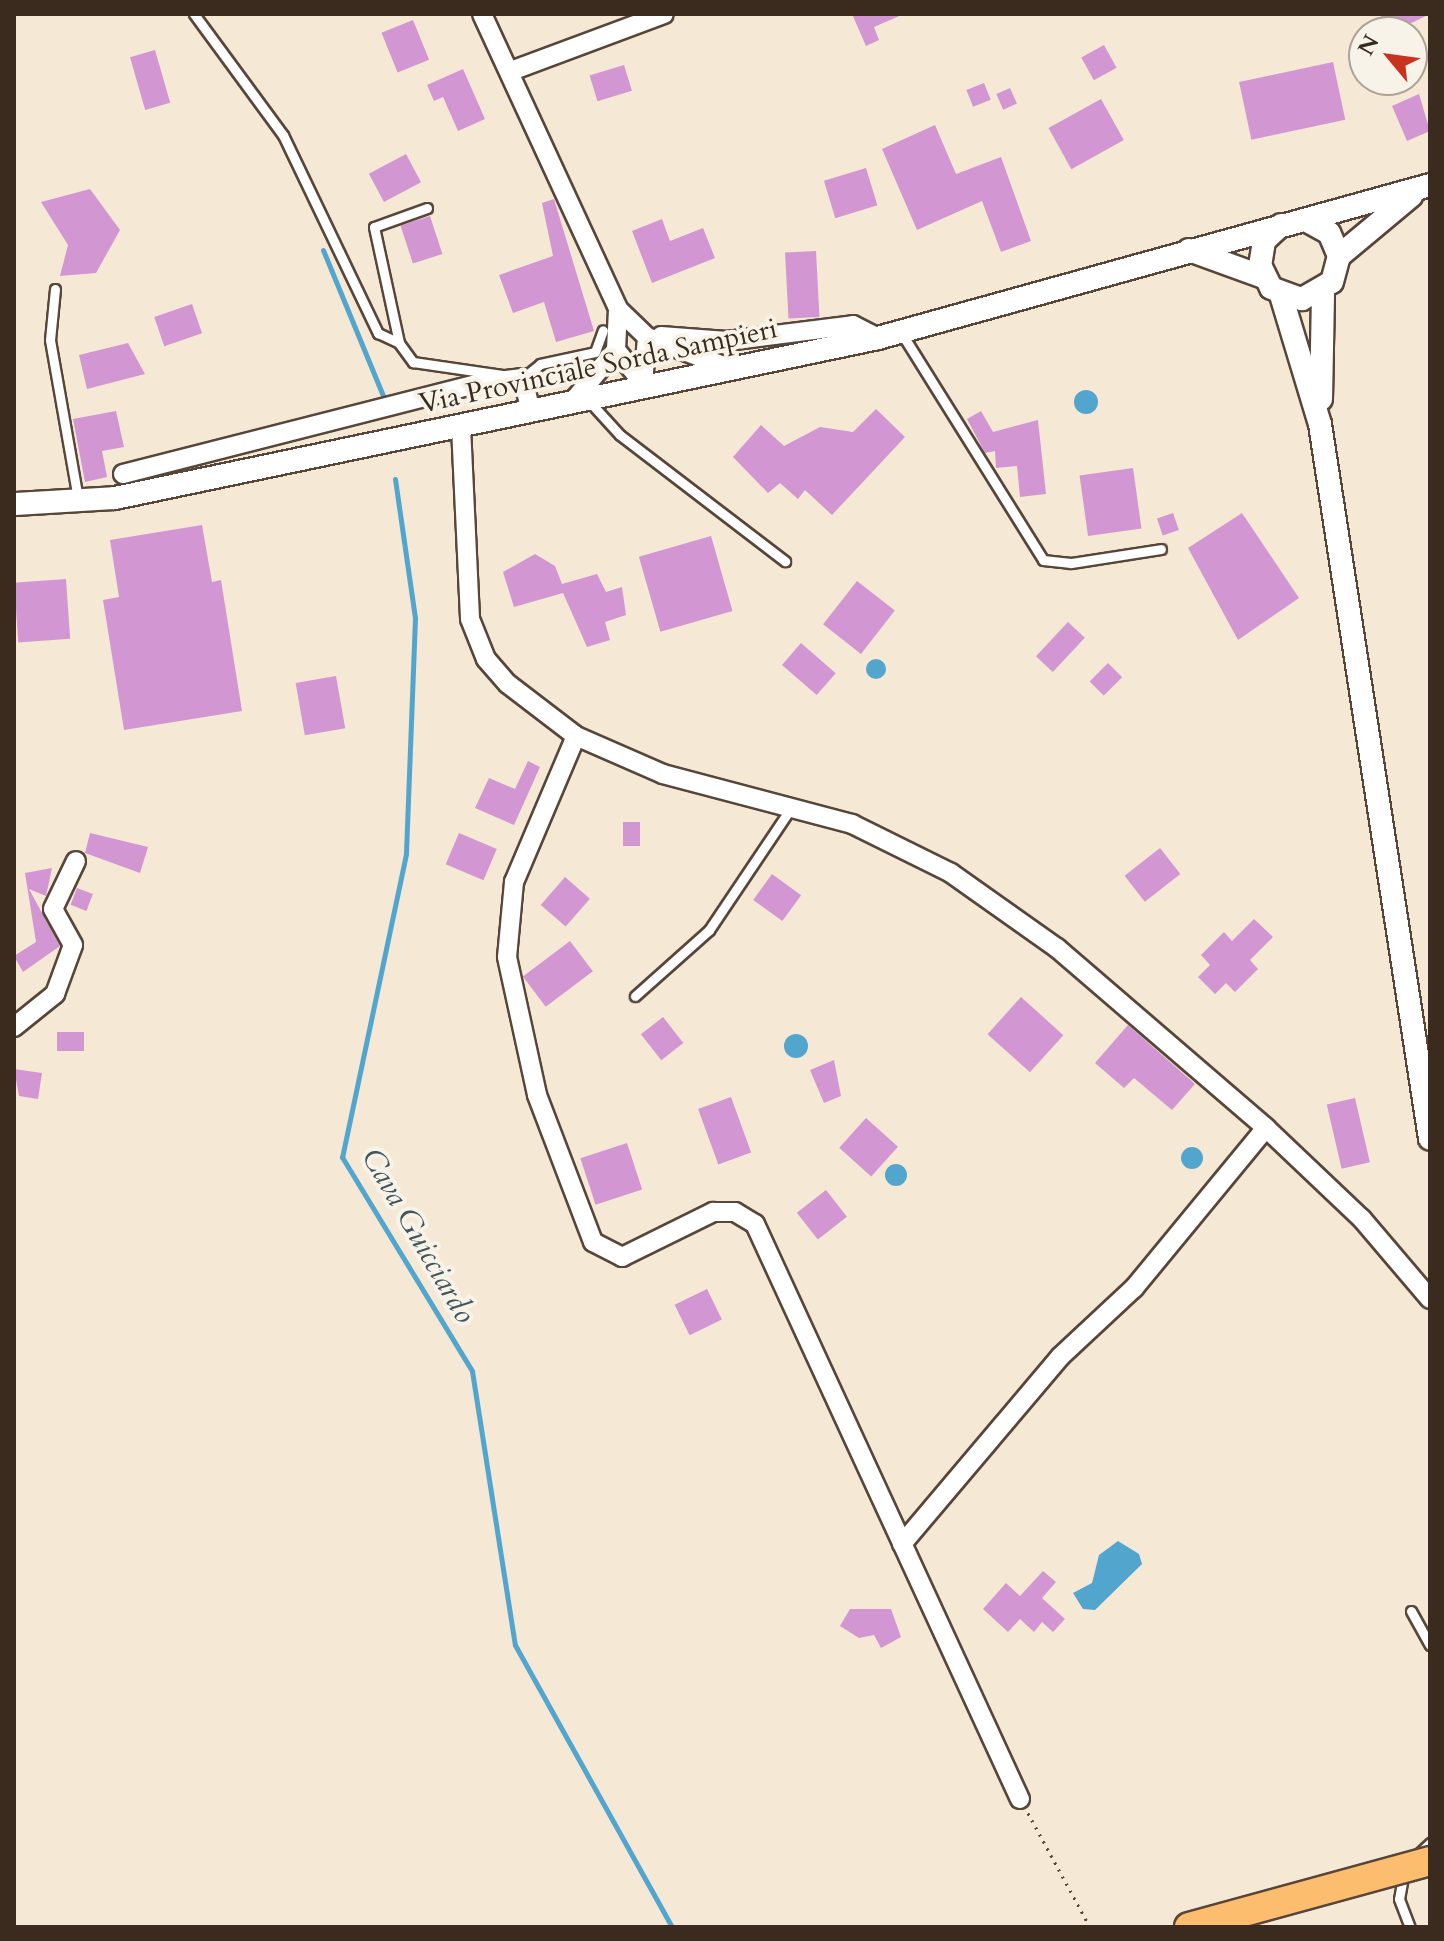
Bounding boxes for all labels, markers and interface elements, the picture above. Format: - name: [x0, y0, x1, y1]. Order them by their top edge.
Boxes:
- north arrow: [1348, 16, 1428, 96]
- text: N: [1351, 30, 1387, 61]
- street label: Via Provinciale Sorda Sampieri: [416, 312, 780, 420]
- water label: Cava Guicciardo: [353, 1142, 483, 1330]

